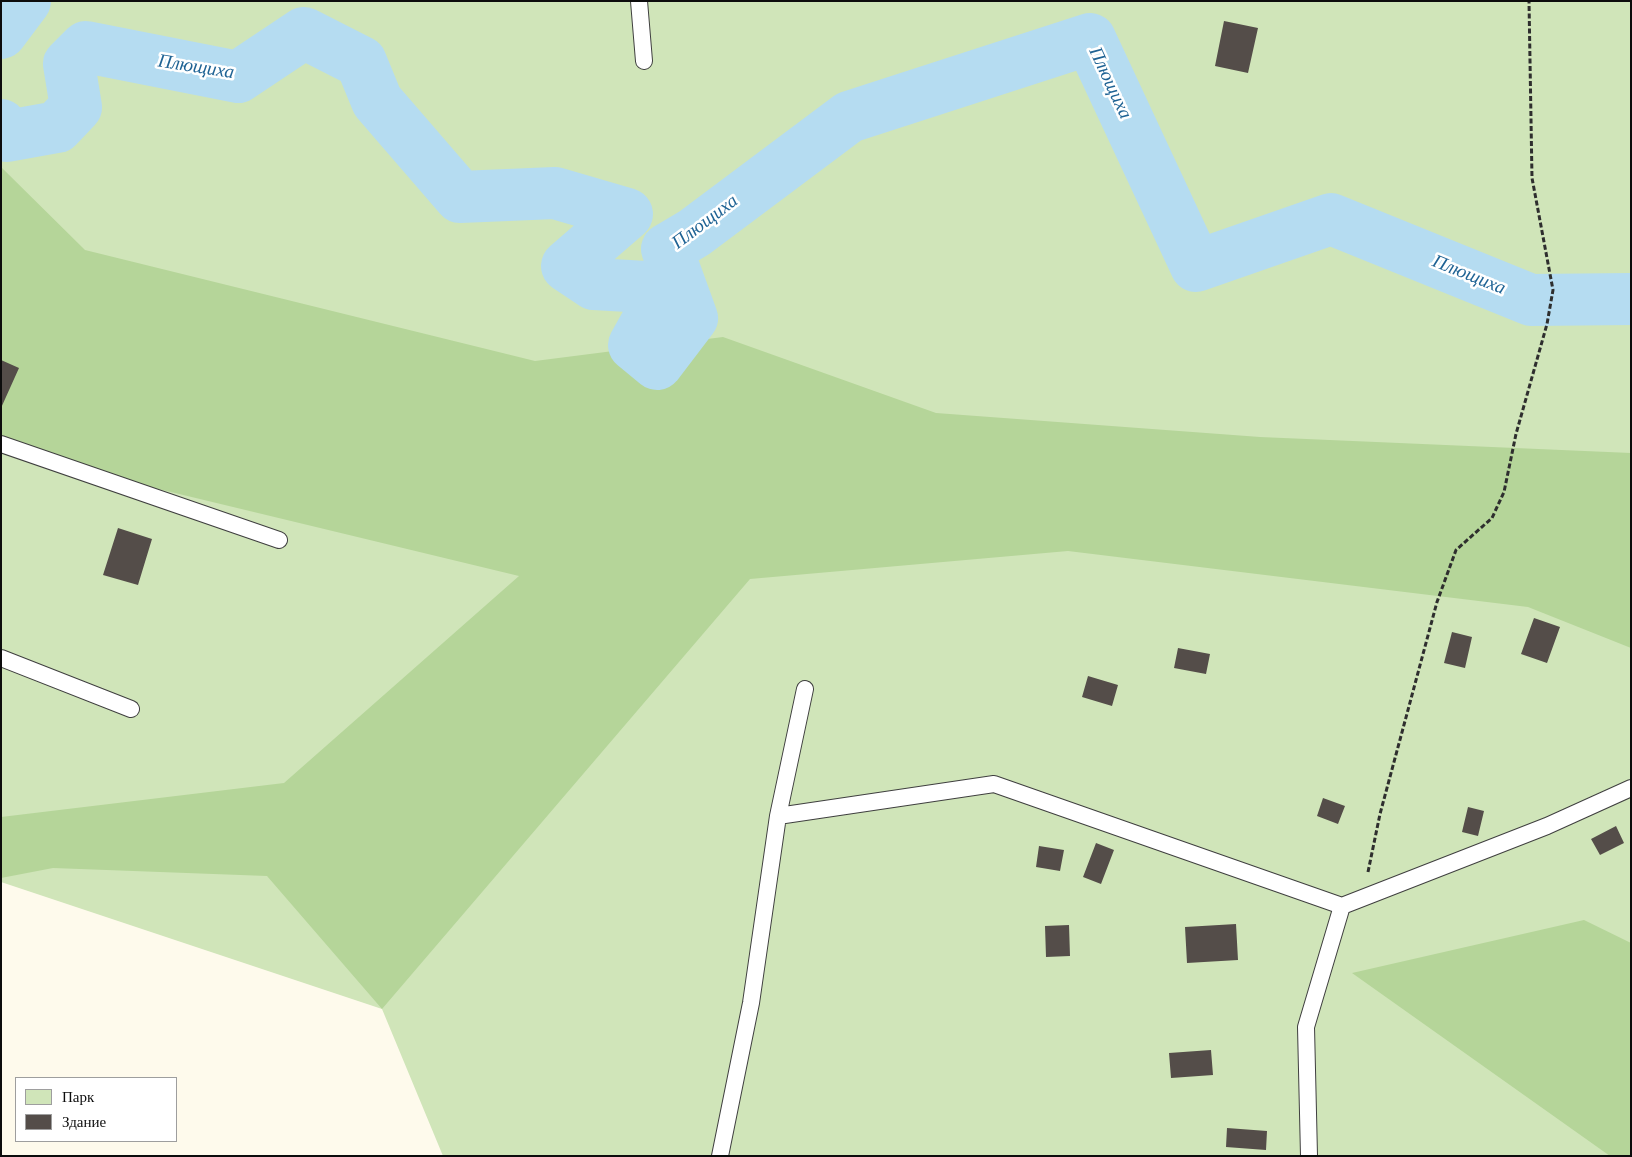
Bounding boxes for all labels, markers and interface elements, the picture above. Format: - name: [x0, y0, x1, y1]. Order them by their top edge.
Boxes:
- water label: Плющиха: [1083, 43, 1137, 123]
- water label: Плющиха: [156, 50, 236, 84]
- water label: Плющиха: [667, 190, 743, 254]
- water label: Плющиха: [1429, 250, 1509, 300]
- legend: [15, 1077, 178, 1142]
- text: Парк: [62, 1087, 94, 1106]
- text: Здание: [62, 1112, 106, 1131]

